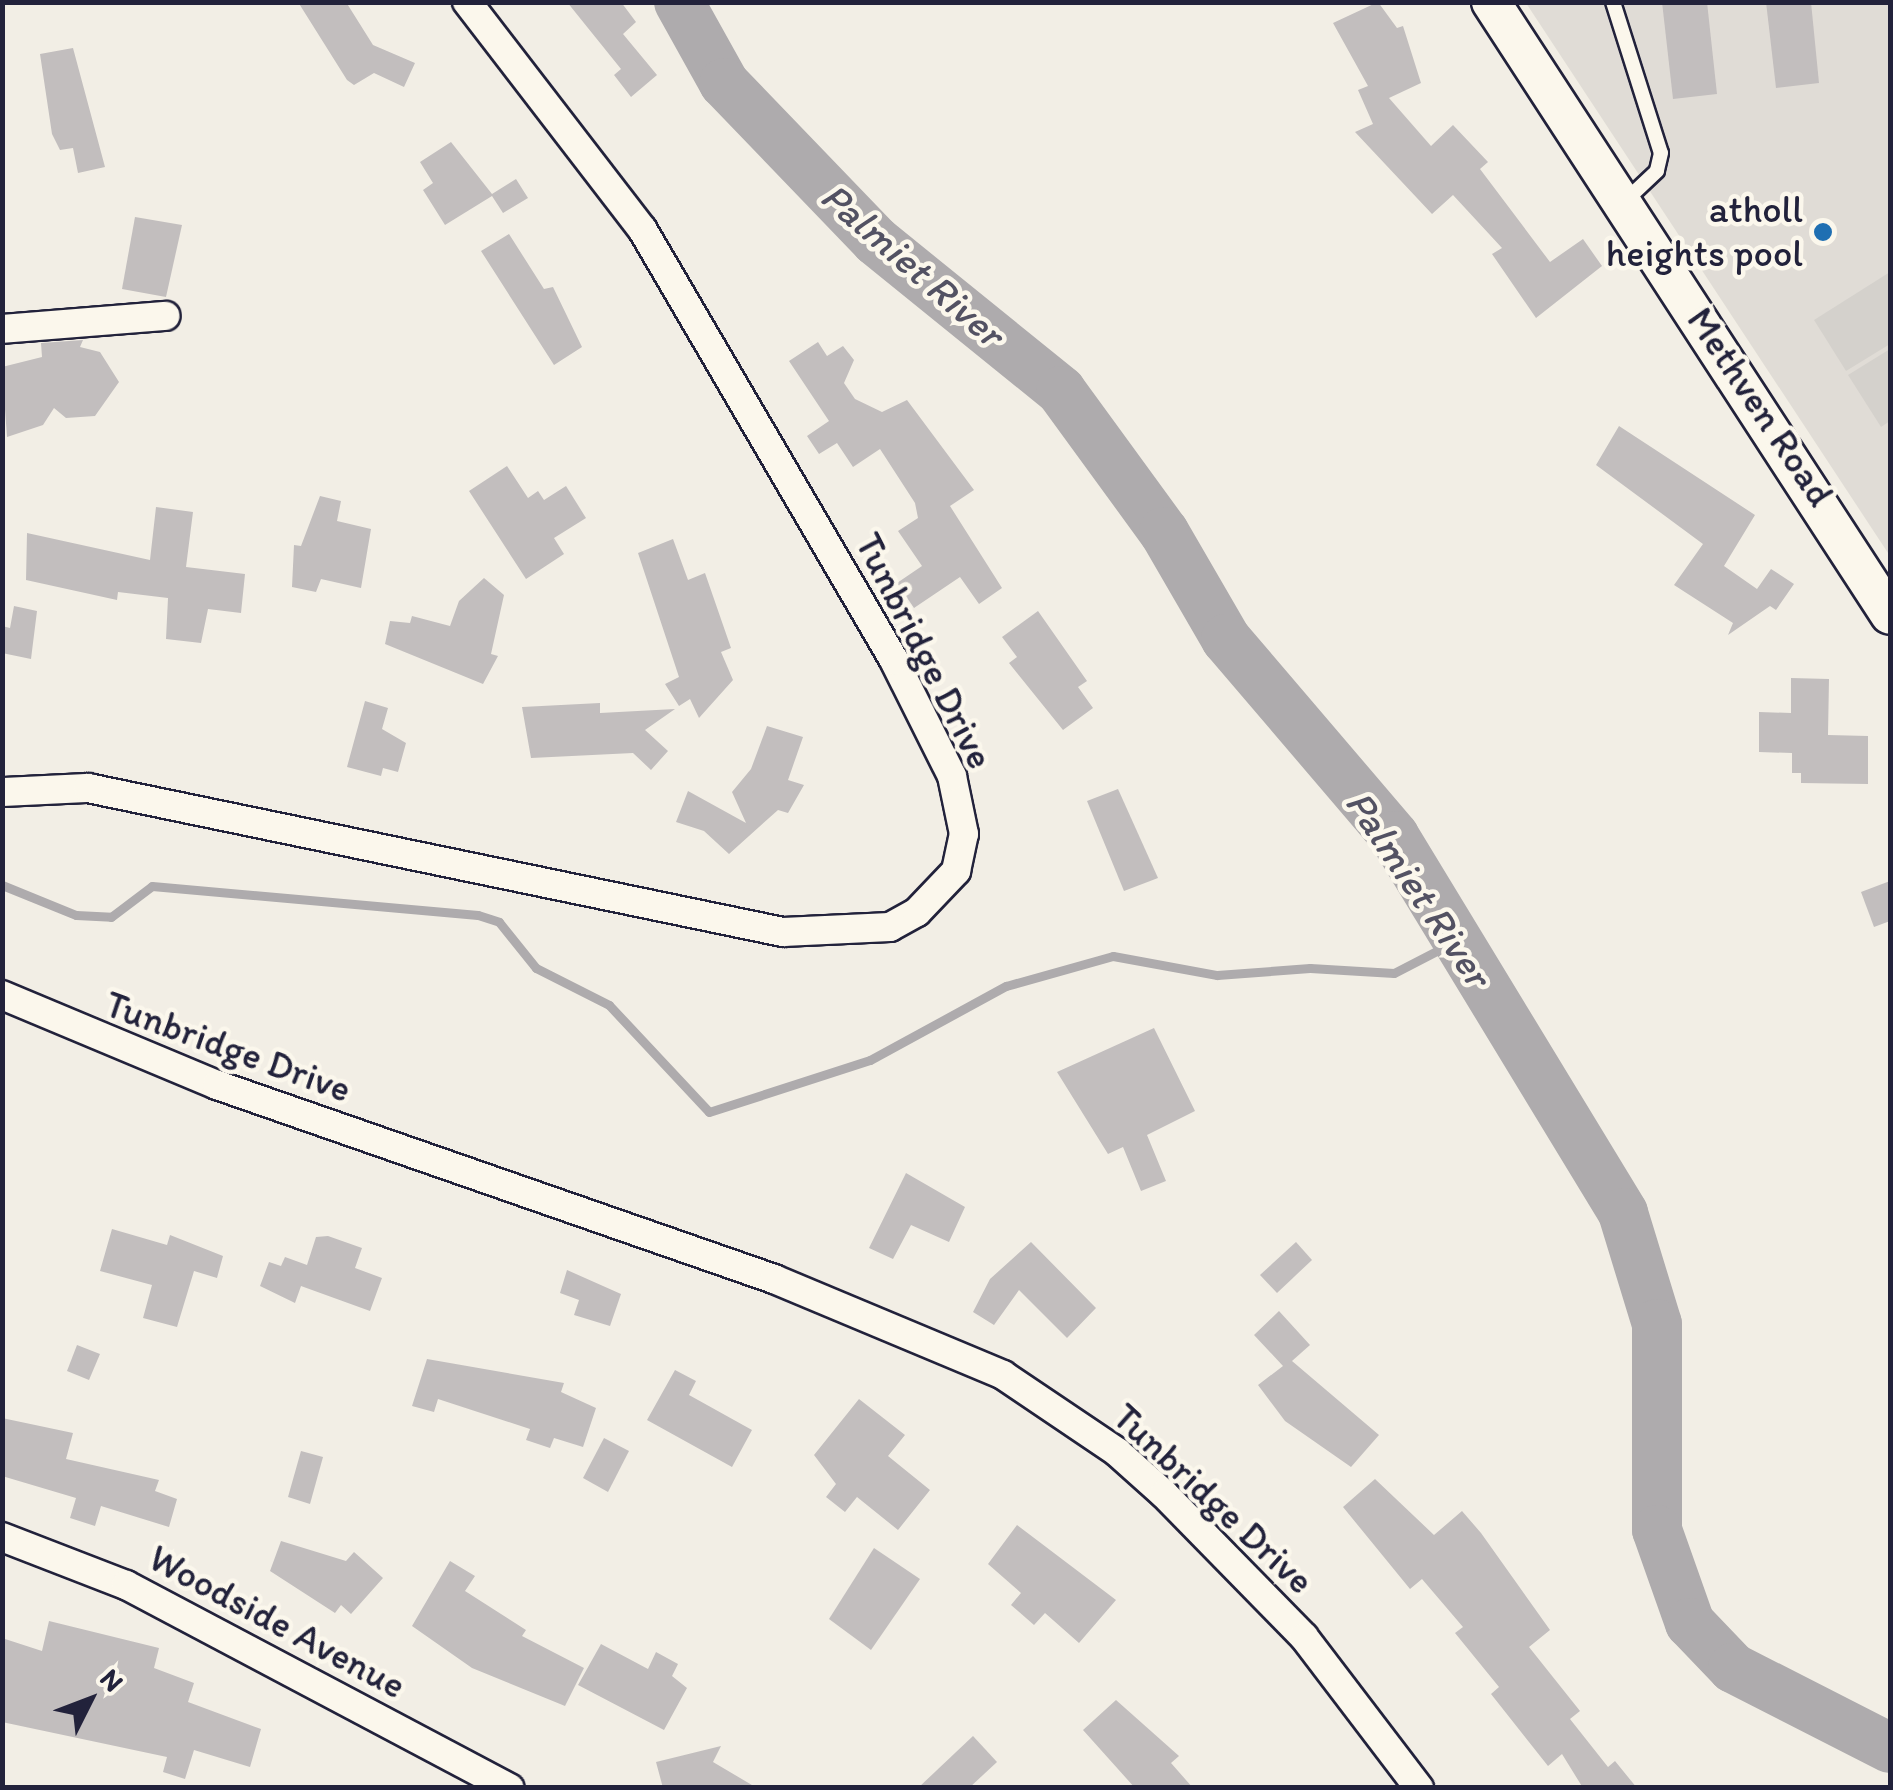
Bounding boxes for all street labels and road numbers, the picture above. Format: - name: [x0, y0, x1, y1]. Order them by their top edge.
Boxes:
- street label: Methven Road: [1677, 299, 1843, 515]
- street label: Tunbridge Drive: [845, 526, 1003, 776]
- street label: Tunbridge Drive: [99, 981, 357, 1113]
- street label: Tunbridge Drive: [1103, 1394, 1323, 1604]
- street label: Woodside Avenue: [141, 1535, 413, 1709]

